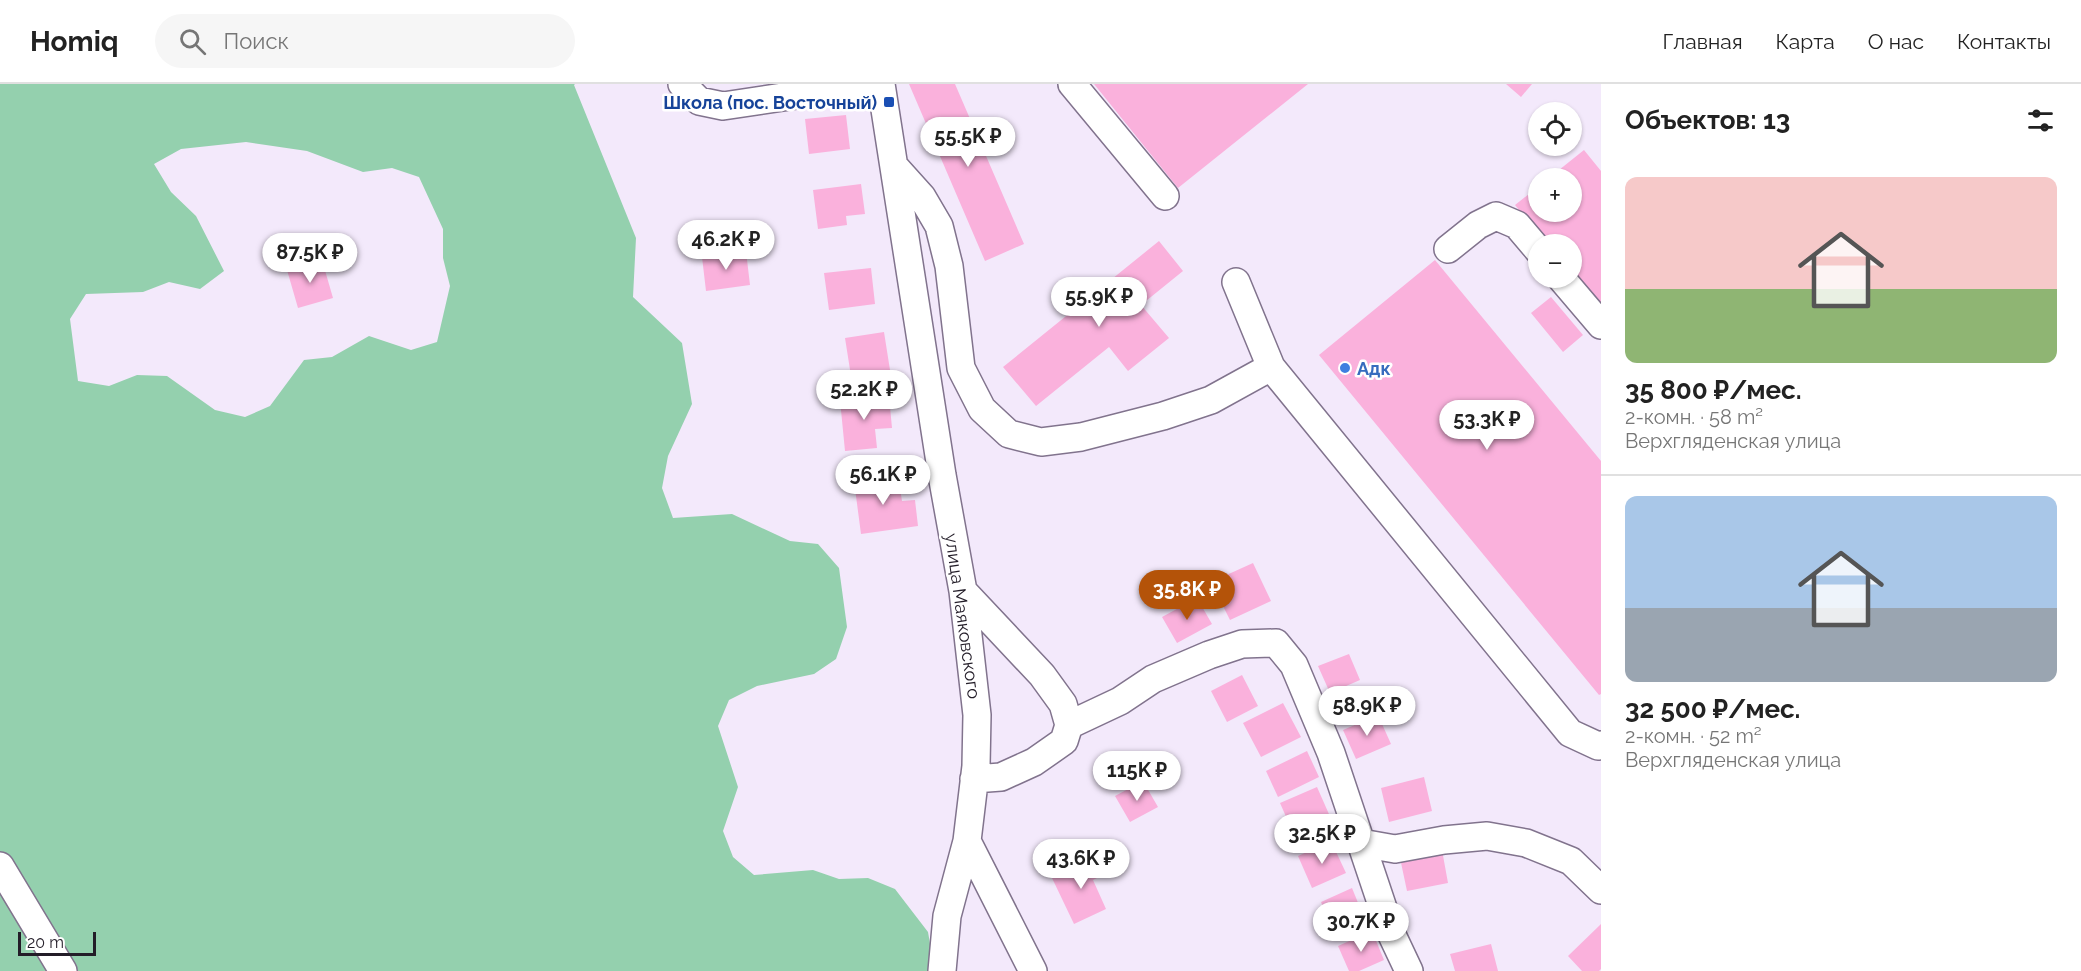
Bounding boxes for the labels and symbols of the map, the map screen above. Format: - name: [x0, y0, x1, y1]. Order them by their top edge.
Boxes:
- place label: Школа (пос. Восточный): [663, 92, 877, 113]
- marker: Школа (пос. Восточный): [882, 95, 896, 109]
- pin: 55.5K ₽: [913, 117, 1023, 168]
- pin: 46.2K ₽: [671, 220, 781, 271]
- pin: 87.5K ₽: [255, 233, 365, 284]
- pin: 55.9K ₽: [1044, 277, 1154, 328]
- place label: Адк: [1357, 358, 1391, 379]
- marker: Адк: [1338, 361, 1352, 375]
- pin: 52.2K ₽: [809, 370, 919, 421]
- pin: 53.3K ₽: [1432, 400, 1542, 451]
- pin: 56.1K ₽: [828, 455, 938, 506]
- street label: улица Маяковского: [941, 532, 985, 700]
- pin: 35.8K ₽: [1132, 570, 1242, 621]
- pin: 58.9K ₽: [1312, 686, 1422, 737]
- pin: 115K ₽: [1088, 751, 1186, 802]
- pin: 32.5K ₽: [1267, 814, 1377, 865]
- pin: 43.6K ₽: [1026, 839, 1136, 890]
- pin: 30.7K ₽: [1306, 902, 1416, 953]
- scale bar: [18, 929, 96, 956]

